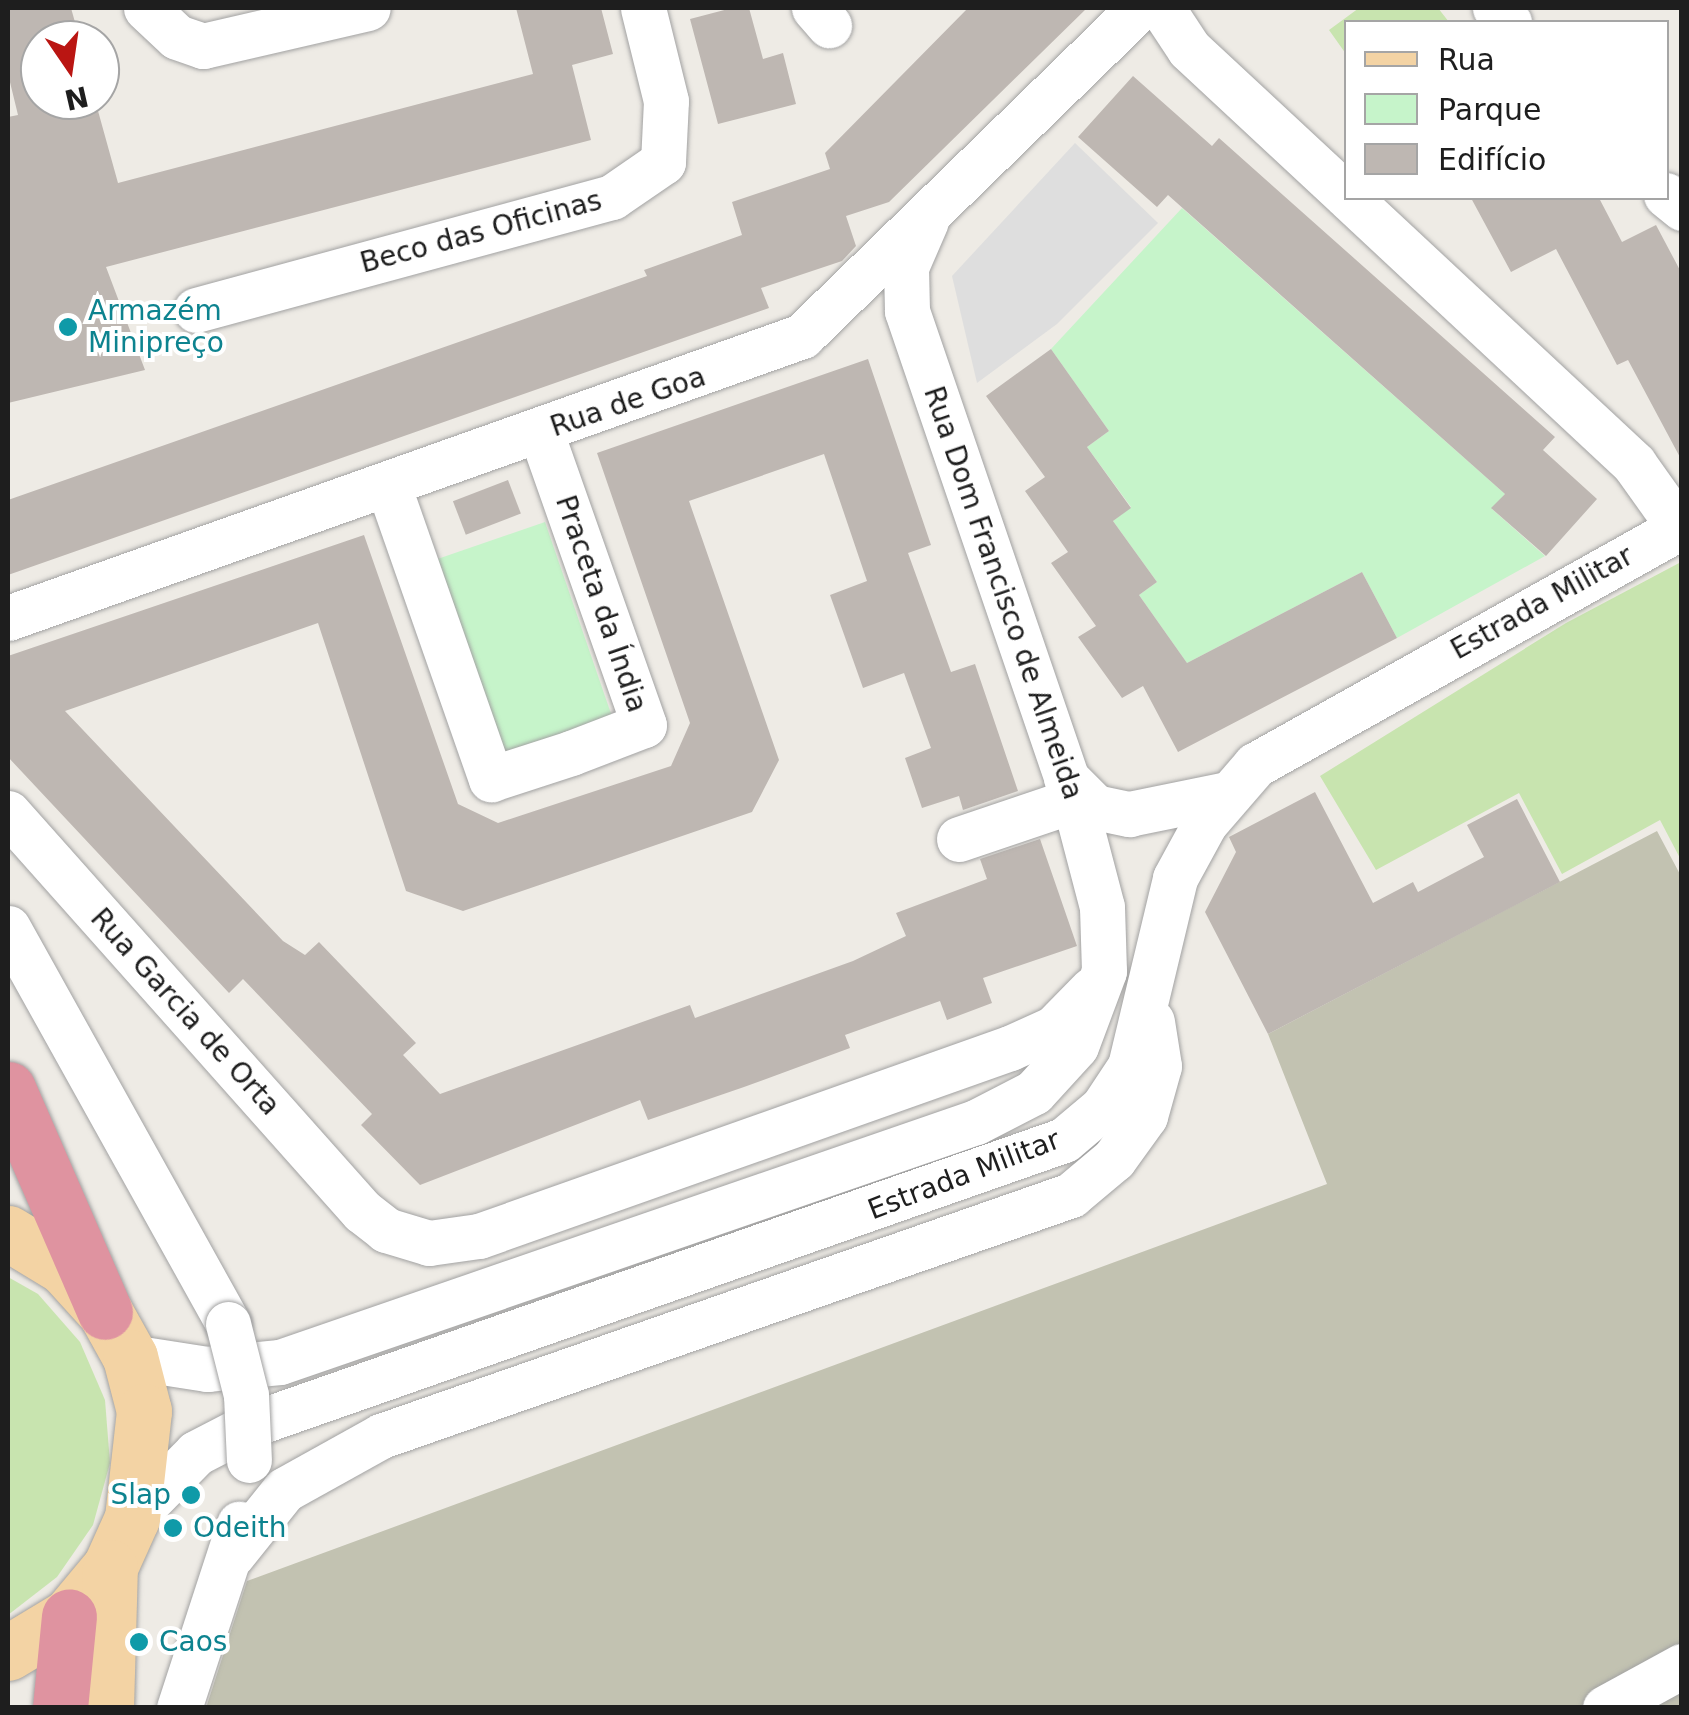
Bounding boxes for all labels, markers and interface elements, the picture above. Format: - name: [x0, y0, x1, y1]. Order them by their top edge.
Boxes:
- north arrow: [20, 20, 120, 120]
- legend: [1344, 20, 1669, 200]
- text: Rua: [1438, 42, 1495, 77]
- text: N: [61, 79, 92, 116]
- text: Parque: [1438, 92, 1541, 127]
- text: Edifício: [1438, 142, 1546, 177]
- street label: Beco das Oficinas: [357, 184, 605, 280]
- place label: Armazém Minipreço: [88, 294, 224, 360]
- marker: Armazém Minipreço: [57, 316, 79, 338]
- street label: Rua de Goa: [546, 360, 710, 444]
- street label: Rua Dom Francisco de Almeida: [916, 382, 1090, 804]
- street label: Praceta da Índia: [548, 491, 654, 717]
- street label: Estrada Militar: [1445, 539, 1639, 667]
- street label: Rua Garcia de Orta: [83, 902, 287, 1122]
- street label: Estrada Militar: [863, 1123, 1065, 1227]
- place label: Slap: [111, 1478, 171, 1512]
- marker: Slap: [180, 1484, 202, 1506]
- place label: Odeith: [193, 1511, 287, 1545]
- marker: Odeith: [162, 1517, 184, 1539]
- place label: Caos: [159, 1625, 227, 1659]
- marker: Caos: [128, 1631, 150, 1653]

